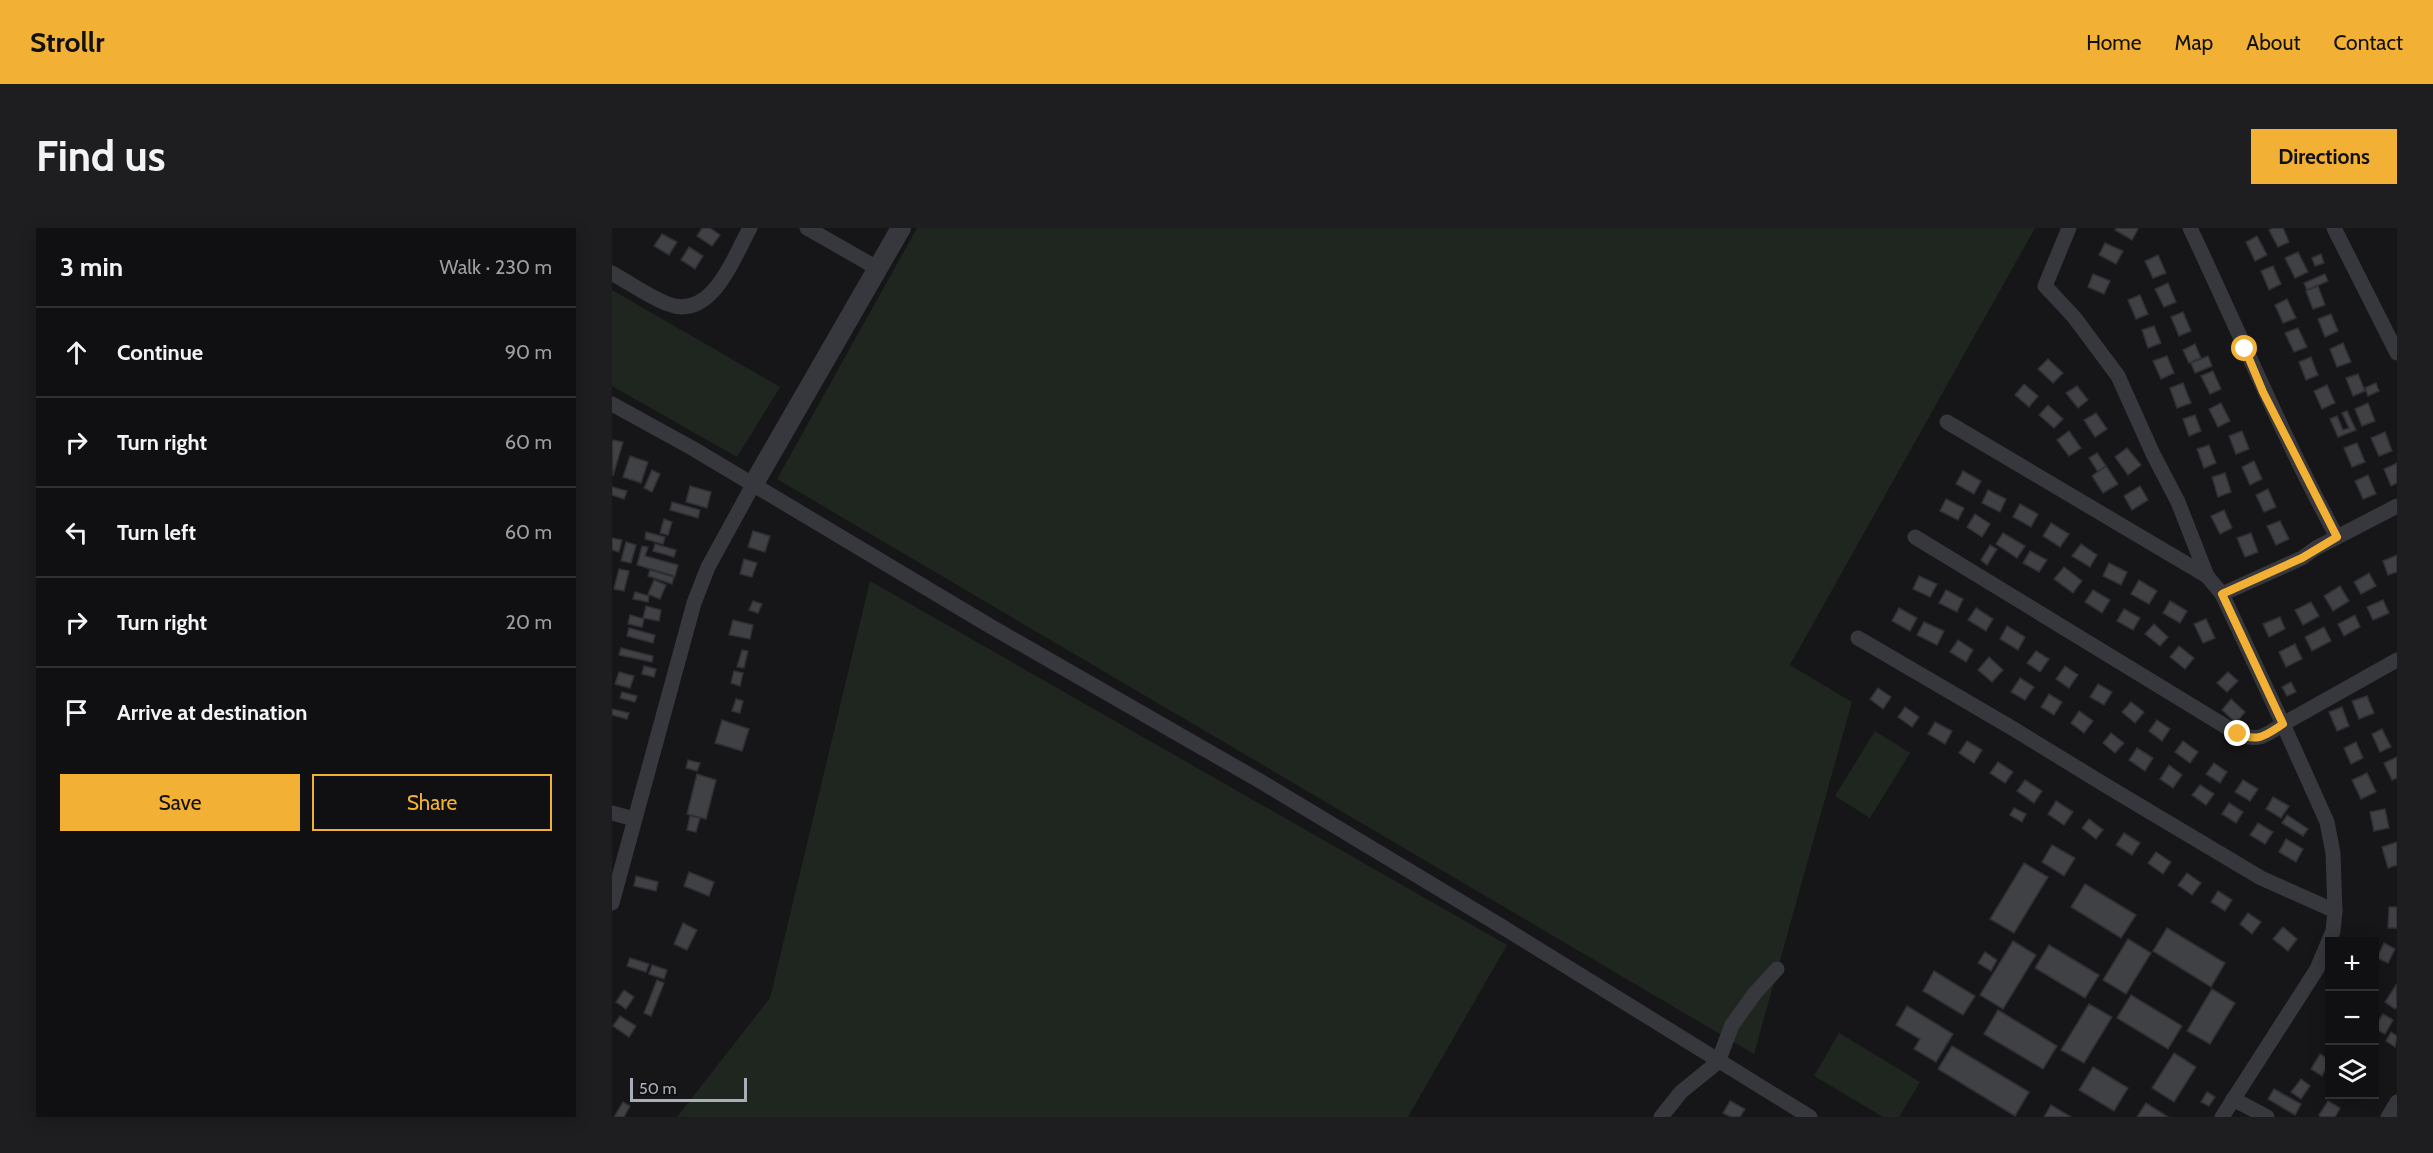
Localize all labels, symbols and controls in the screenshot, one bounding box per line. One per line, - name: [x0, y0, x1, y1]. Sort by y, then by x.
- text: Strollr: [30, 25, 104, 59]
- text: Home: [2086, 30, 2142, 55]
- text: Map: [2175, 30, 2213, 55]
- text: About: [2246, 30, 2300, 55]
- text: Contact: [2333, 30, 2403, 55]
- button: Directions: [2251, 129, 2397, 184]
- text: Find us: [36, 130, 165, 182]
- text: 3 min: [60, 251, 123, 283]
- text: Walk · 230 m: [440, 255, 552, 279]
- route start: [2231, 335, 2257, 361]
- icon: ahead: [60, 336, 93, 369]
- text: Continue: [117, 339, 203, 366]
- text: 90 m: [505, 340, 552, 364]
- icon: right: [60, 426, 93, 459]
- text: Turn right: [117, 429, 207, 456]
- text: 60 m: [505, 430, 552, 454]
- icon: left: [60, 516, 93, 549]
- text: Turn left: [117, 519, 196, 546]
- text: 60 m: [505, 520, 552, 544]
- icon: right: [60, 606, 93, 639]
- text: Turn right: [117, 609, 207, 636]
- text: 20 m: [506, 610, 552, 634]
- icon: arrive: [60, 696, 93, 729]
- text: Arrive at destination: [117, 699, 307, 726]
- route end: [2224, 720, 2250, 746]
- button: Save: [60, 774, 300, 831]
- button: Share: [312, 774, 552, 831]
- map controls: [2325, 937, 2379, 1099]
- button: +: [2325, 937, 2379, 991]
- button: −: [2325, 991, 2379, 1045]
- button: layers: [2325, 1045, 2379, 1099]
- scale bar: [630, 1075, 747, 1102]
- text: 50 m: [639, 1079, 676, 1098]

